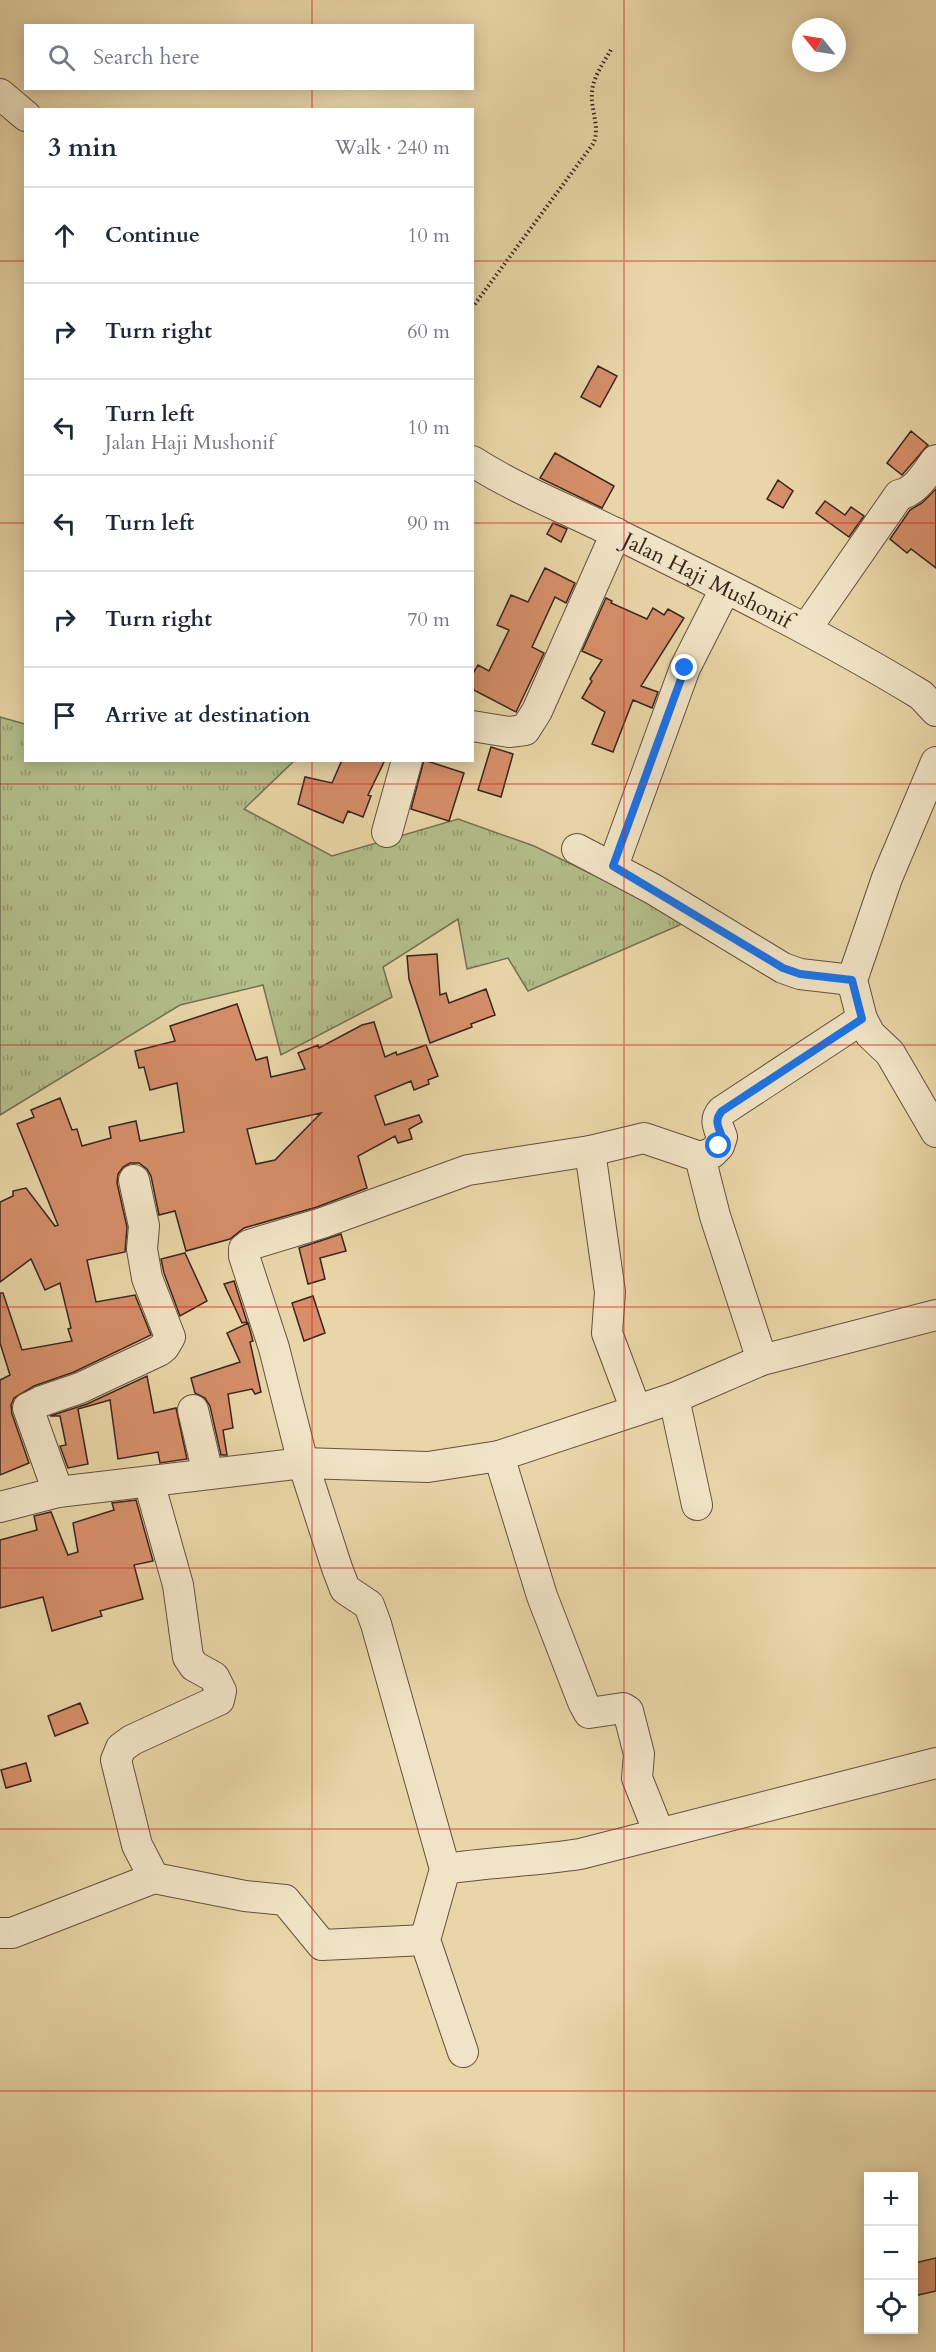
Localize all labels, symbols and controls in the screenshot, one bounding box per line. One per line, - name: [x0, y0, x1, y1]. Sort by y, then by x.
- north arrow: [792, 18, 846, 72]
- search box: [24, 24, 474, 90]
- icon: search: [45, 41, 78, 74]
- text: Search here: [93, 42, 200, 72]
- text: 3 min: [48, 130, 117, 165]
- text: Walk · 240 m: [335, 134, 450, 161]
- icon: ahead: [48, 219, 81, 252]
- text: Continue: [105, 220, 200, 250]
- text: 10 m: [407, 222, 450, 249]
- icon: right: [48, 315, 81, 348]
- text: Turn right: [105, 316, 212, 346]
- text: 60 m: [407, 318, 450, 345]
- text: Turn left: [105, 399, 194, 429]
- icon: left: [48, 411, 81, 444]
- text: 10 m: [407, 414, 450, 441]
- text: Jalan Haji Mushonif: [105, 429, 274, 456]
- icon: left: [48, 507, 81, 540]
- text: Turn left: [105, 508, 194, 538]
- text: 90 m: [407, 510, 450, 537]
- street label: Jalan Haji Mushonif: [615, 524, 800, 637]
- icon: right: [48, 603, 81, 636]
- text: Turn right: [105, 604, 212, 634]
- text: 70 m: [407, 606, 450, 633]
- route end: [671, 654, 697, 680]
- icon: arrive: [48, 699, 81, 732]
- text: Arrive at destination: [105, 700, 310, 730]
- route start: [705, 1132, 731, 1158]
- map controls: [864, 2172, 918, 2334]
- button: +: [864, 2172, 918, 2226]
- button: −: [864, 2226, 918, 2280]
- button: locate: [864, 2280, 918, 2334]

